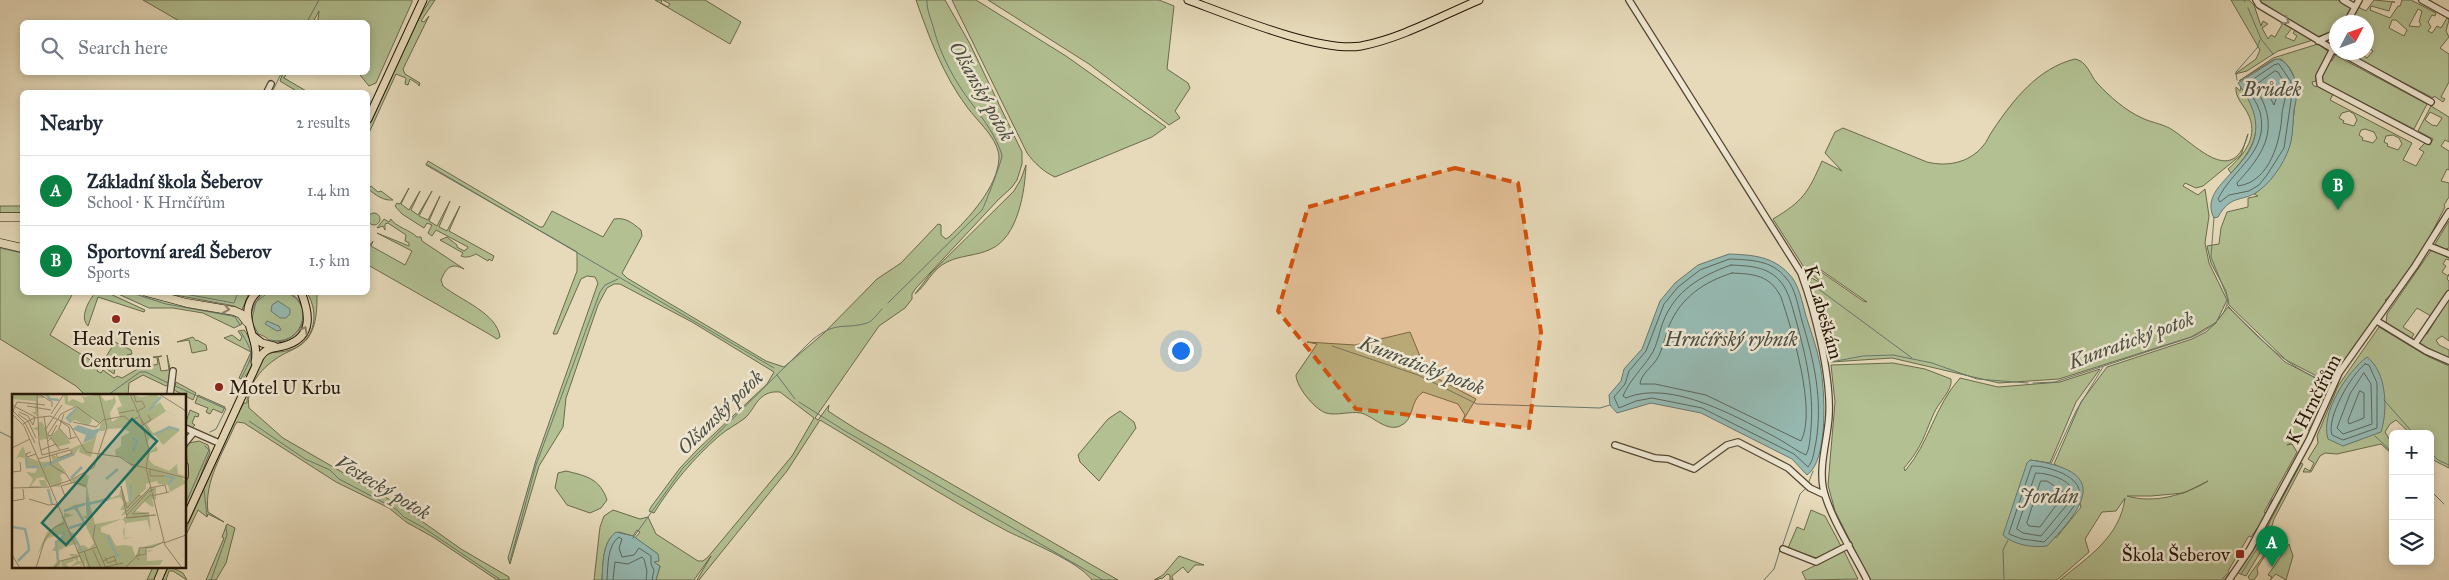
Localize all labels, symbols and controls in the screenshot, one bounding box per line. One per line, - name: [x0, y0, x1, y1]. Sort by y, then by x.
- one-way arrow: [2281, 15, 2290, 25]
- north arrow: [2329, 15, 2374, 60]
- search box: [20, 20, 370, 75]
- icon: search: [38, 34, 66, 62]
- text: Search here: [78, 36, 168, 59]
- water label: Olšanský potok: [944, 37, 1019, 146]
- water label: Brůdek: [2242, 77, 2302, 101]
- text: Nearby: [40, 110, 103, 136]
- text: 2 results: [296, 113, 350, 132]
- pin: B: [2322, 169, 2354, 210]
- text: Základní škola Šeberov: [87, 170, 262, 193]
- text: A: [51, 181, 61, 200]
- text: 1.4 km: [307, 181, 350, 200]
- text: School · K Hrnčířům: [87, 193, 225, 212]
- text: Sportovní areál Šeberov: [87, 240, 271, 263]
- text: B: [51, 251, 61, 270]
- text: 1.5 km: [309, 251, 350, 270]
- text: Sports: [87, 263, 130, 282]
- street label: K Labeškám: [1799, 263, 1848, 362]
- one-way arrow: [221, 304, 230, 314]
- water label: Kunratický potok: [2064, 306, 2198, 375]
- marker: Head Tenis Centrum: [110, 313, 122, 325]
- one-way arrow: [297, 326, 307, 335]
- place label: Head Tenis Centrum: [72, 327, 160, 372]
- water label: Hrnčířský rybník: [1663, 327, 1798, 351]
- water label: Kunratický potok: [1355, 330, 1488, 401]
- your location: [1168, 338, 1194, 364]
- street label: K Hrnčířům: [2281, 350, 2346, 448]
- water label: Olšanský potok: [672, 365, 769, 460]
- place label: Motel U Krbu: [229, 376, 341, 399]
- marker: Motel U Krbu: [213, 381, 225, 393]
- inset map: [12, 394, 186, 568]
- map controls: [2389, 430, 2434, 565]
- button: +: [2389, 430, 2434, 475]
- water label: Vestecký potok: [331, 449, 435, 526]
- button: −: [2389, 475, 2434, 520]
- water label: Jordán: [2018, 484, 2079, 508]
- button: layers: [2389, 520, 2434, 565]
- pin: A: [2256, 526, 2288, 567]
- place label: Škola Šeberov: [2122, 543, 2231, 566]
- marker: Škola Šeberov: [2234, 548, 2246, 560]

